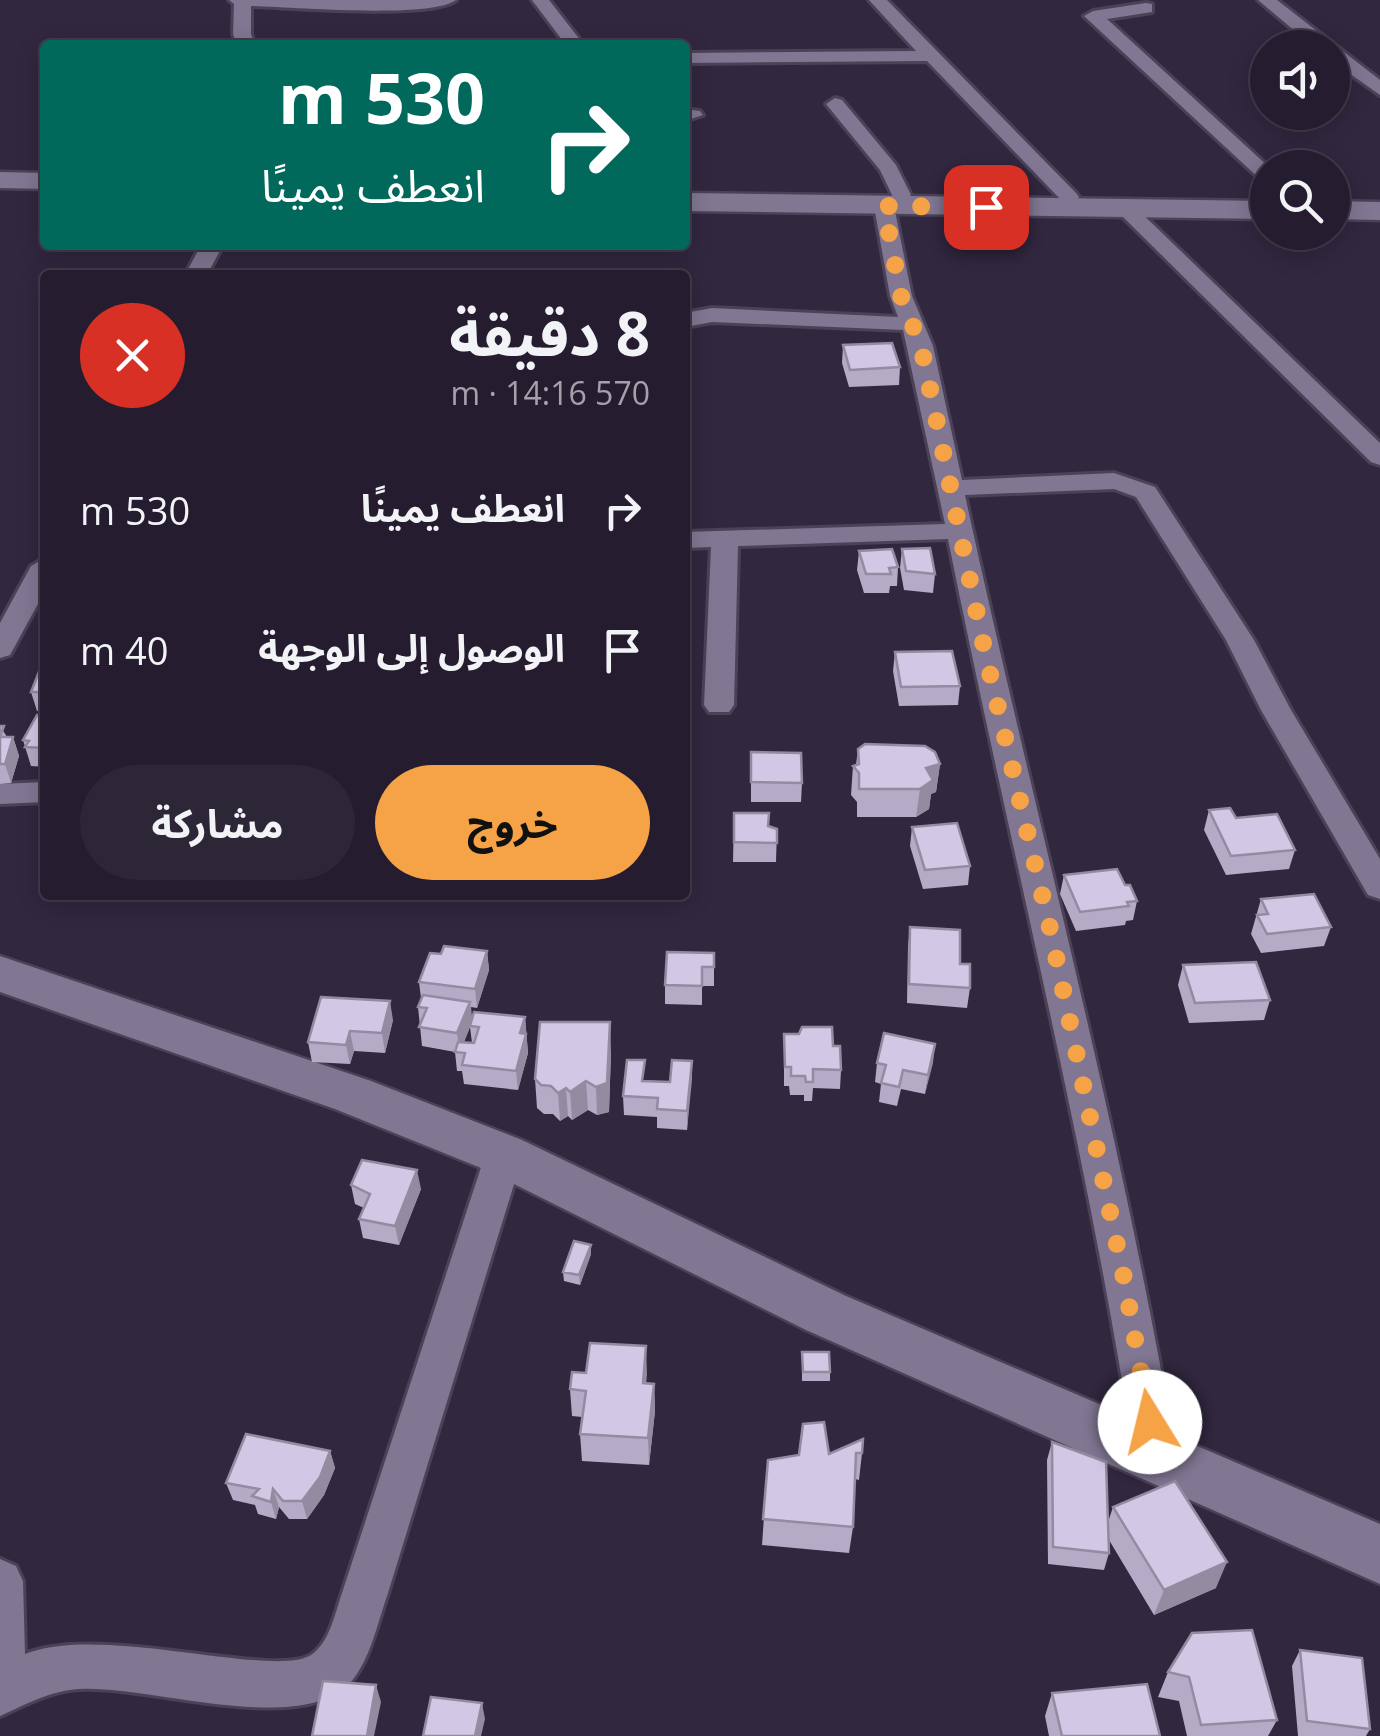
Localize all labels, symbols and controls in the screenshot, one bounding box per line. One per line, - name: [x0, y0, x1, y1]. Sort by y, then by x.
- map controls: [1250, 30, 1350, 250]
- button: sound: [1250, 30, 1350, 130]
- text: 530 m: [278, 49, 485, 145]
- icon: right: [520, 80, 650, 210]
- button: search: [1250, 150, 1350, 250]
- text: انعطف يمينًا: [261, 154, 485, 215]
- pin: [944, 165, 1029, 250]
- icon: arrive: [959, 180, 1014, 235]
- text: 8 دقيقة: [449, 292, 650, 374]
- button: close: [80, 303, 185, 408]
- text: 570 m · 14:16: [451, 371, 650, 414]
- text: انعطف يمينًا: [361, 481, 565, 533]
- icon: right: [595, 483, 650, 538]
- text: 530 m: [80, 484, 190, 536]
- text: الوصول إلى الوجهة: [258, 621, 565, 673]
- icon: arrive: [595, 623, 650, 678]
- text: 40 m: [80, 624, 169, 676]
- button: مشاركة: [80, 765, 355, 880]
- button: خروج: [375, 765, 650, 880]
- position arrow: [1098, 1370, 1202, 1474]

